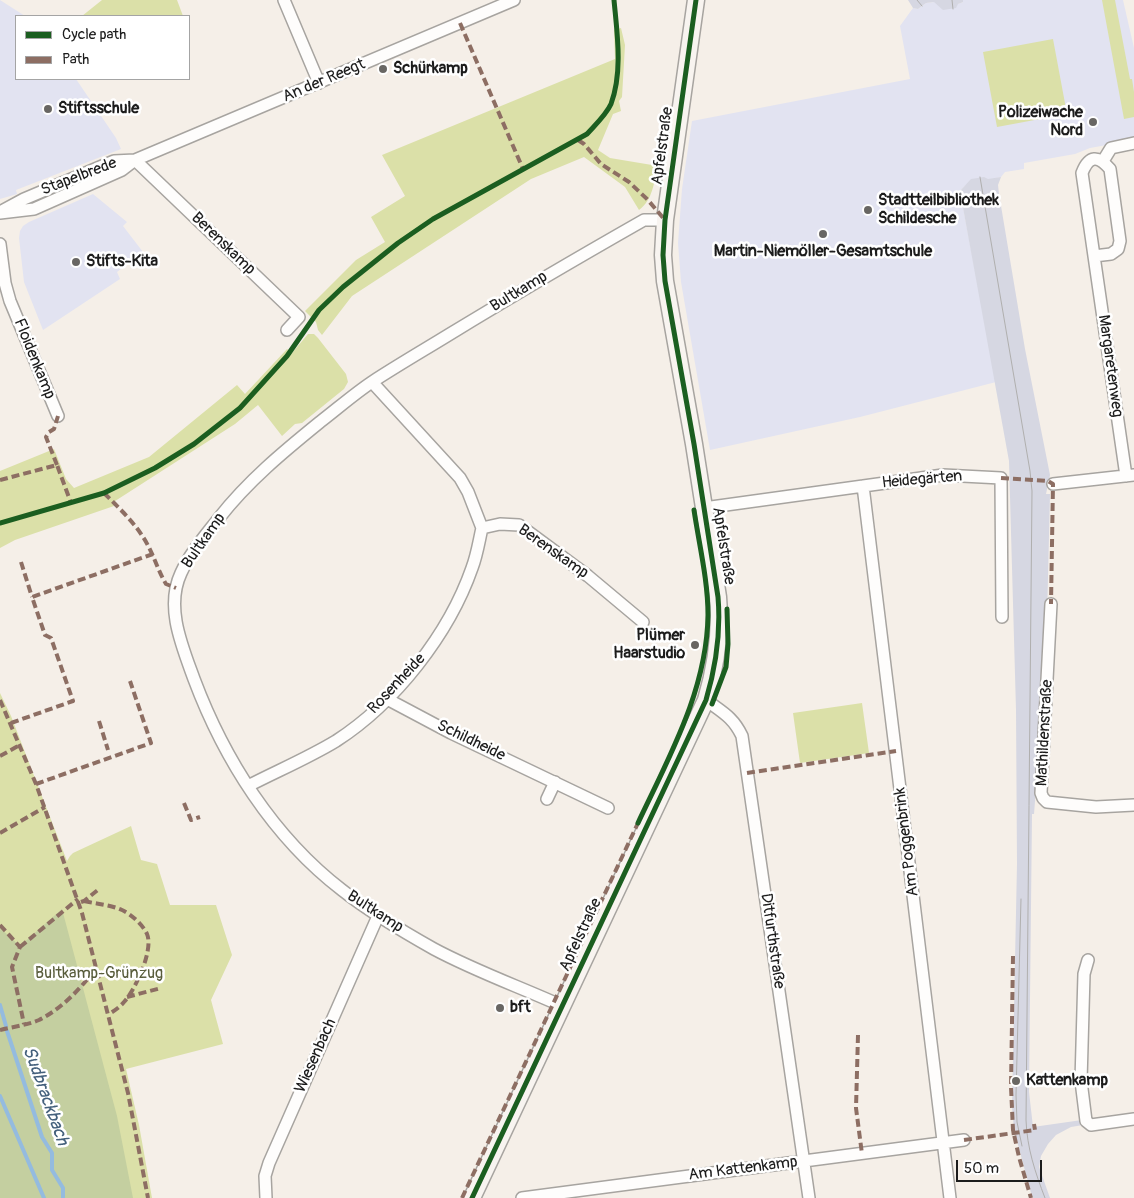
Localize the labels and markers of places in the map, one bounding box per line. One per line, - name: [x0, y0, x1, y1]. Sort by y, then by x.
- place label: Schürkamp: [393, 59, 468, 79]
- marker: Schürkamp: [377, 63, 389, 75]
- place label: Stiftsschule: [58, 99, 139, 119]
- marker: Stiftsschule: [42, 103, 54, 115]
- place label: Polizeiwache Nord: [998, 103, 1083, 141]
- marker: Polizeiwache Nord: [1087, 116, 1099, 128]
- place label: Stadtteilbibliothek Schildesche: [878, 191, 999, 229]
- marker: Stadtteilbibliothek Schildesche: [862, 204, 874, 216]
- marker: Martin-Niemöller-Gesamtschule: [817, 228, 829, 240]
- place label: Martin-Niemöller-Gesamtschule: [714, 242, 932, 262]
- place label: Stifts-Kita: [86, 252, 158, 272]
- marker: Stifts-Kita: [70, 256, 82, 268]
- place label: Plümer Haarstudio: [613, 626, 685, 664]
- marker: Plümer Haarstudio: [689, 639, 701, 651]
- place label: bft: [510, 998, 531, 1018]
- marker: bft: [494, 1002, 506, 1014]
- place label: Kattenkamp: [1026, 1071, 1108, 1091]
- marker: Kattenkamp: [1010, 1075, 1022, 1087]

